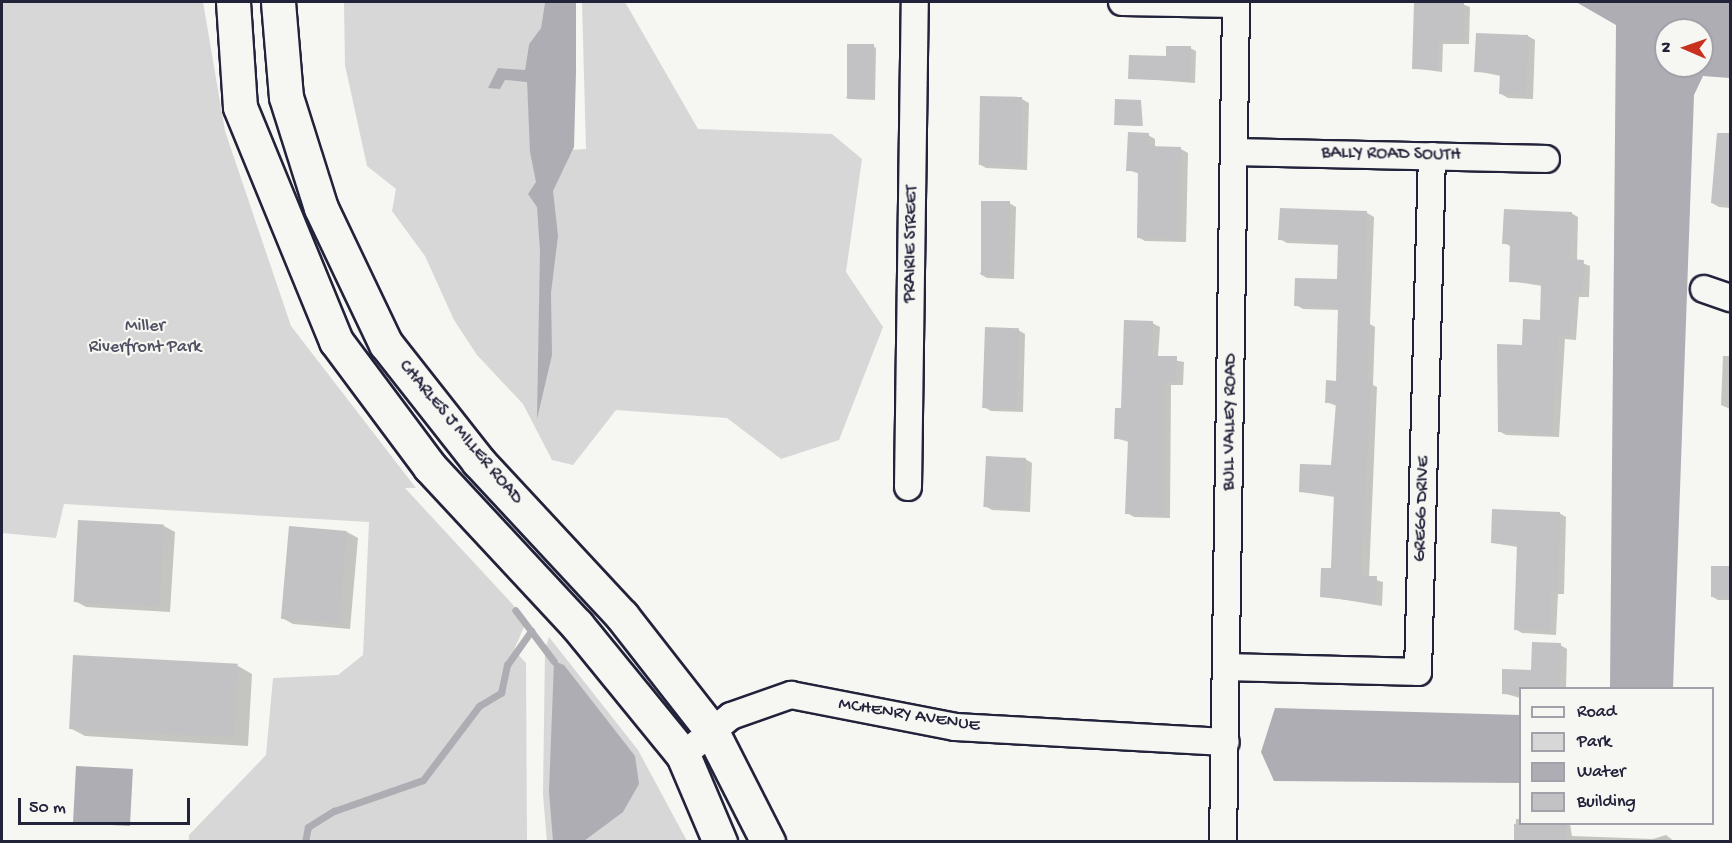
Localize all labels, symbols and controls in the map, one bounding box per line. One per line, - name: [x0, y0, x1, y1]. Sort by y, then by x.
- north arrow: [1654, 18, 1714, 78]
- text: N: [1658, 42, 1677, 53]
- street label: BALLY ROAD SOUTH: [1321, 143, 1461, 167]
- street label: PRAIRIE STREET: [900, 185, 924, 303]
- park label: Miller Riverfront Park: [89, 317, 201, 360]
- street label: BULL VALLEY ROAD: [1219, 353, 1243, 491]
- street label: CHARLES J MILLER ROAD: [393, 356, 527, 510]
- street label: GREGG DRIVE: [1410, 456, 1436, 562]
- legend: [1519, 687, 1714, 825]
- street label: MCHENRY AVENUE: [837, 694, 981, 738]
- text: Road: [1577, 702, 1616, 723]
- text: Park: [1577, 732, 1611, 753]
- text: Water: [1577, 762, 1625, 783]
- scale bar: [21, 786, 194, 824]
- text: Building: [1577, 792, 1636, 813]
- text: 50 m: [29, 798, 66, 819]

